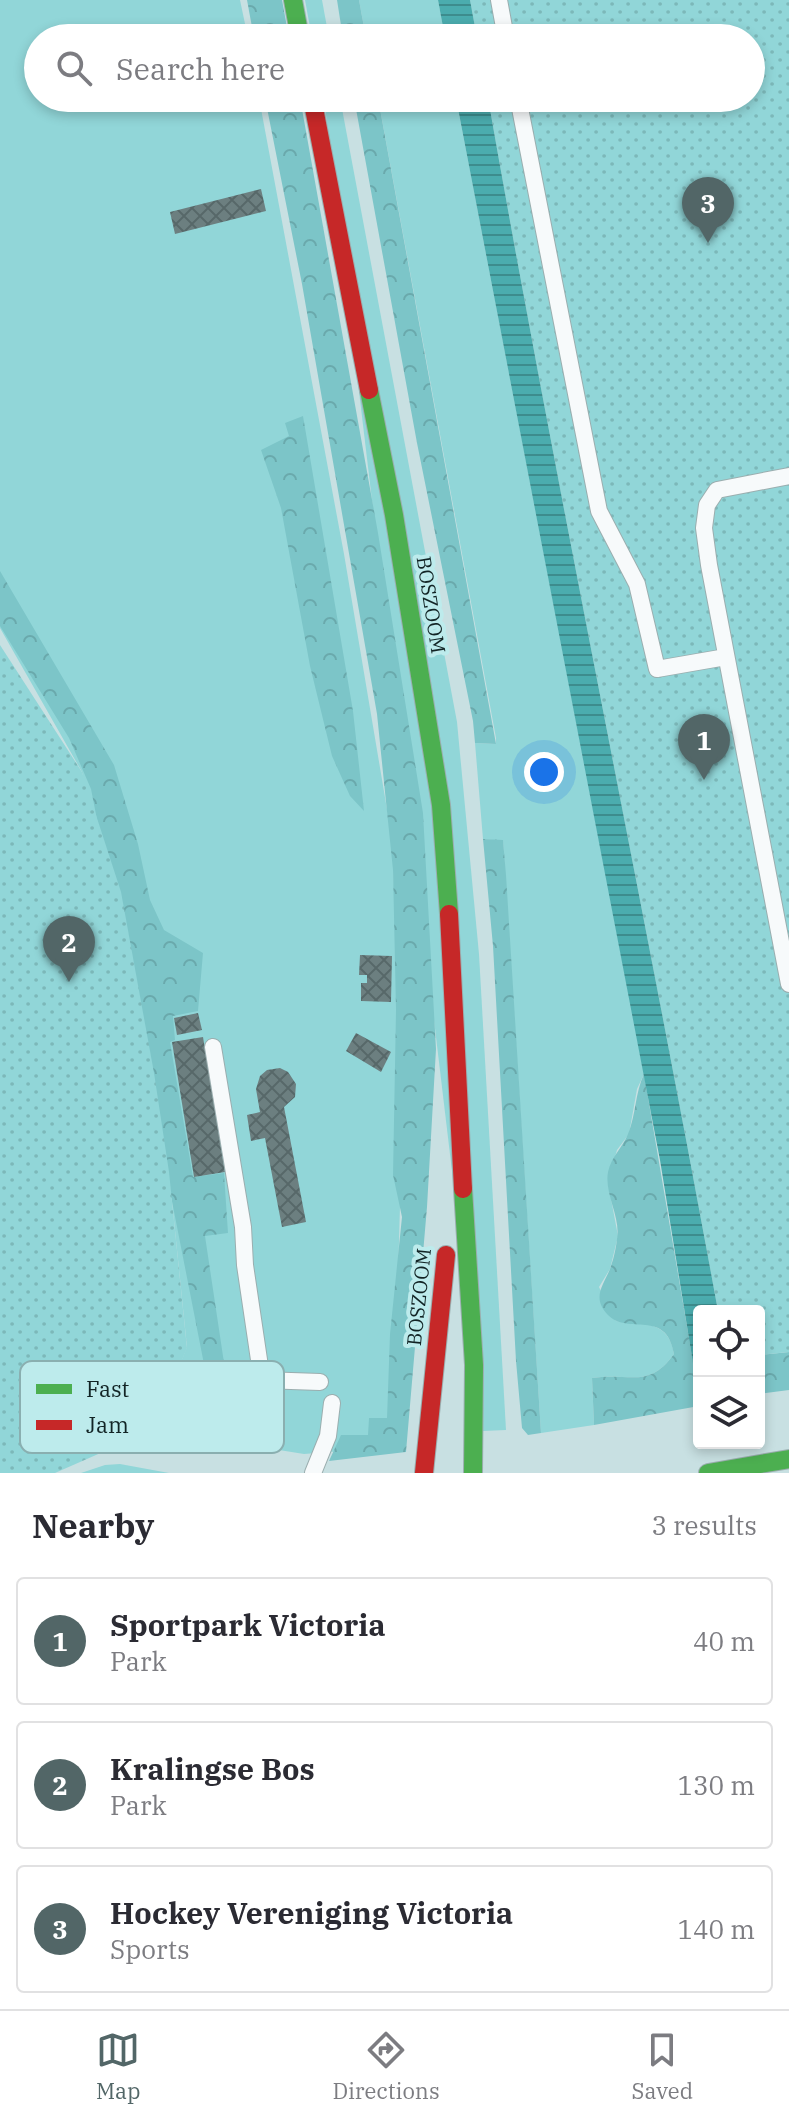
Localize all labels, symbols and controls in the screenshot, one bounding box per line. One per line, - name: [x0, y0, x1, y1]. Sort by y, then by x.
- search box: [24, 24, 765, 112]
- icon: search: [52, 46, 96, 90]
- text: Search here: [116, 49, 285, 88]
- pin: 3: [682, 177, 734, 243]
- street label: BOSZOOM: [410, 554, 453, 656]
- pin: 1: [678, 714, 730, 780]
- your location: [524, 752, 564, 792]
- pin: 2: [43, 916, 95, 982]
- street label: BOSZOOM: [400, 1247, 437, 1347]
- map controls: [693, 1305, 765, 1449]
- button: locate: [693, 1305, 765, 1377]
- legend: [20, 1361, 284, 1453]
- text: Fast: [86, 1374, 129, 1403]
- button: layers: [693, 1377, 765, 1449]
- text: Jam: [86, 1410, 129, 1439]
- text: Nearby: [32, 1503, 154, 1547]
- text: 3 results: [651, 1508, 757, 1542]
- text: Sportpark Victoria: [110, 1605, 386, 1644]
- text: 1: [52, 1624, 68, 1658]
- text: 40 m: [693, 1624, 755, 1658]
- text: Park: [110, 1644, 167, 1678]
- text: Kralingse Bos: [110, 1749, 315, 1788]
- text: 2: [52, 1768, 68, 1802]
- text: 130 m: [677, 1768, 755, 1802]
- text: Park: [110, 1788, 167, 1822]
- text: Hockey Vereniging Victoria: [110, 1893, 513, 1932]
- text: 3: [52, 1912, 68, 1946]
- text: 140 m: [677, 1912, 755, 1946]
- text: Sports: [110, 1932, 190, 1966]
- tab: Map: [96, 2028, 141, 2105]
- tab: Directions: [332, 2028, 440, 2105]
- tab: Saved: [631, 2028, 693, 2105]

